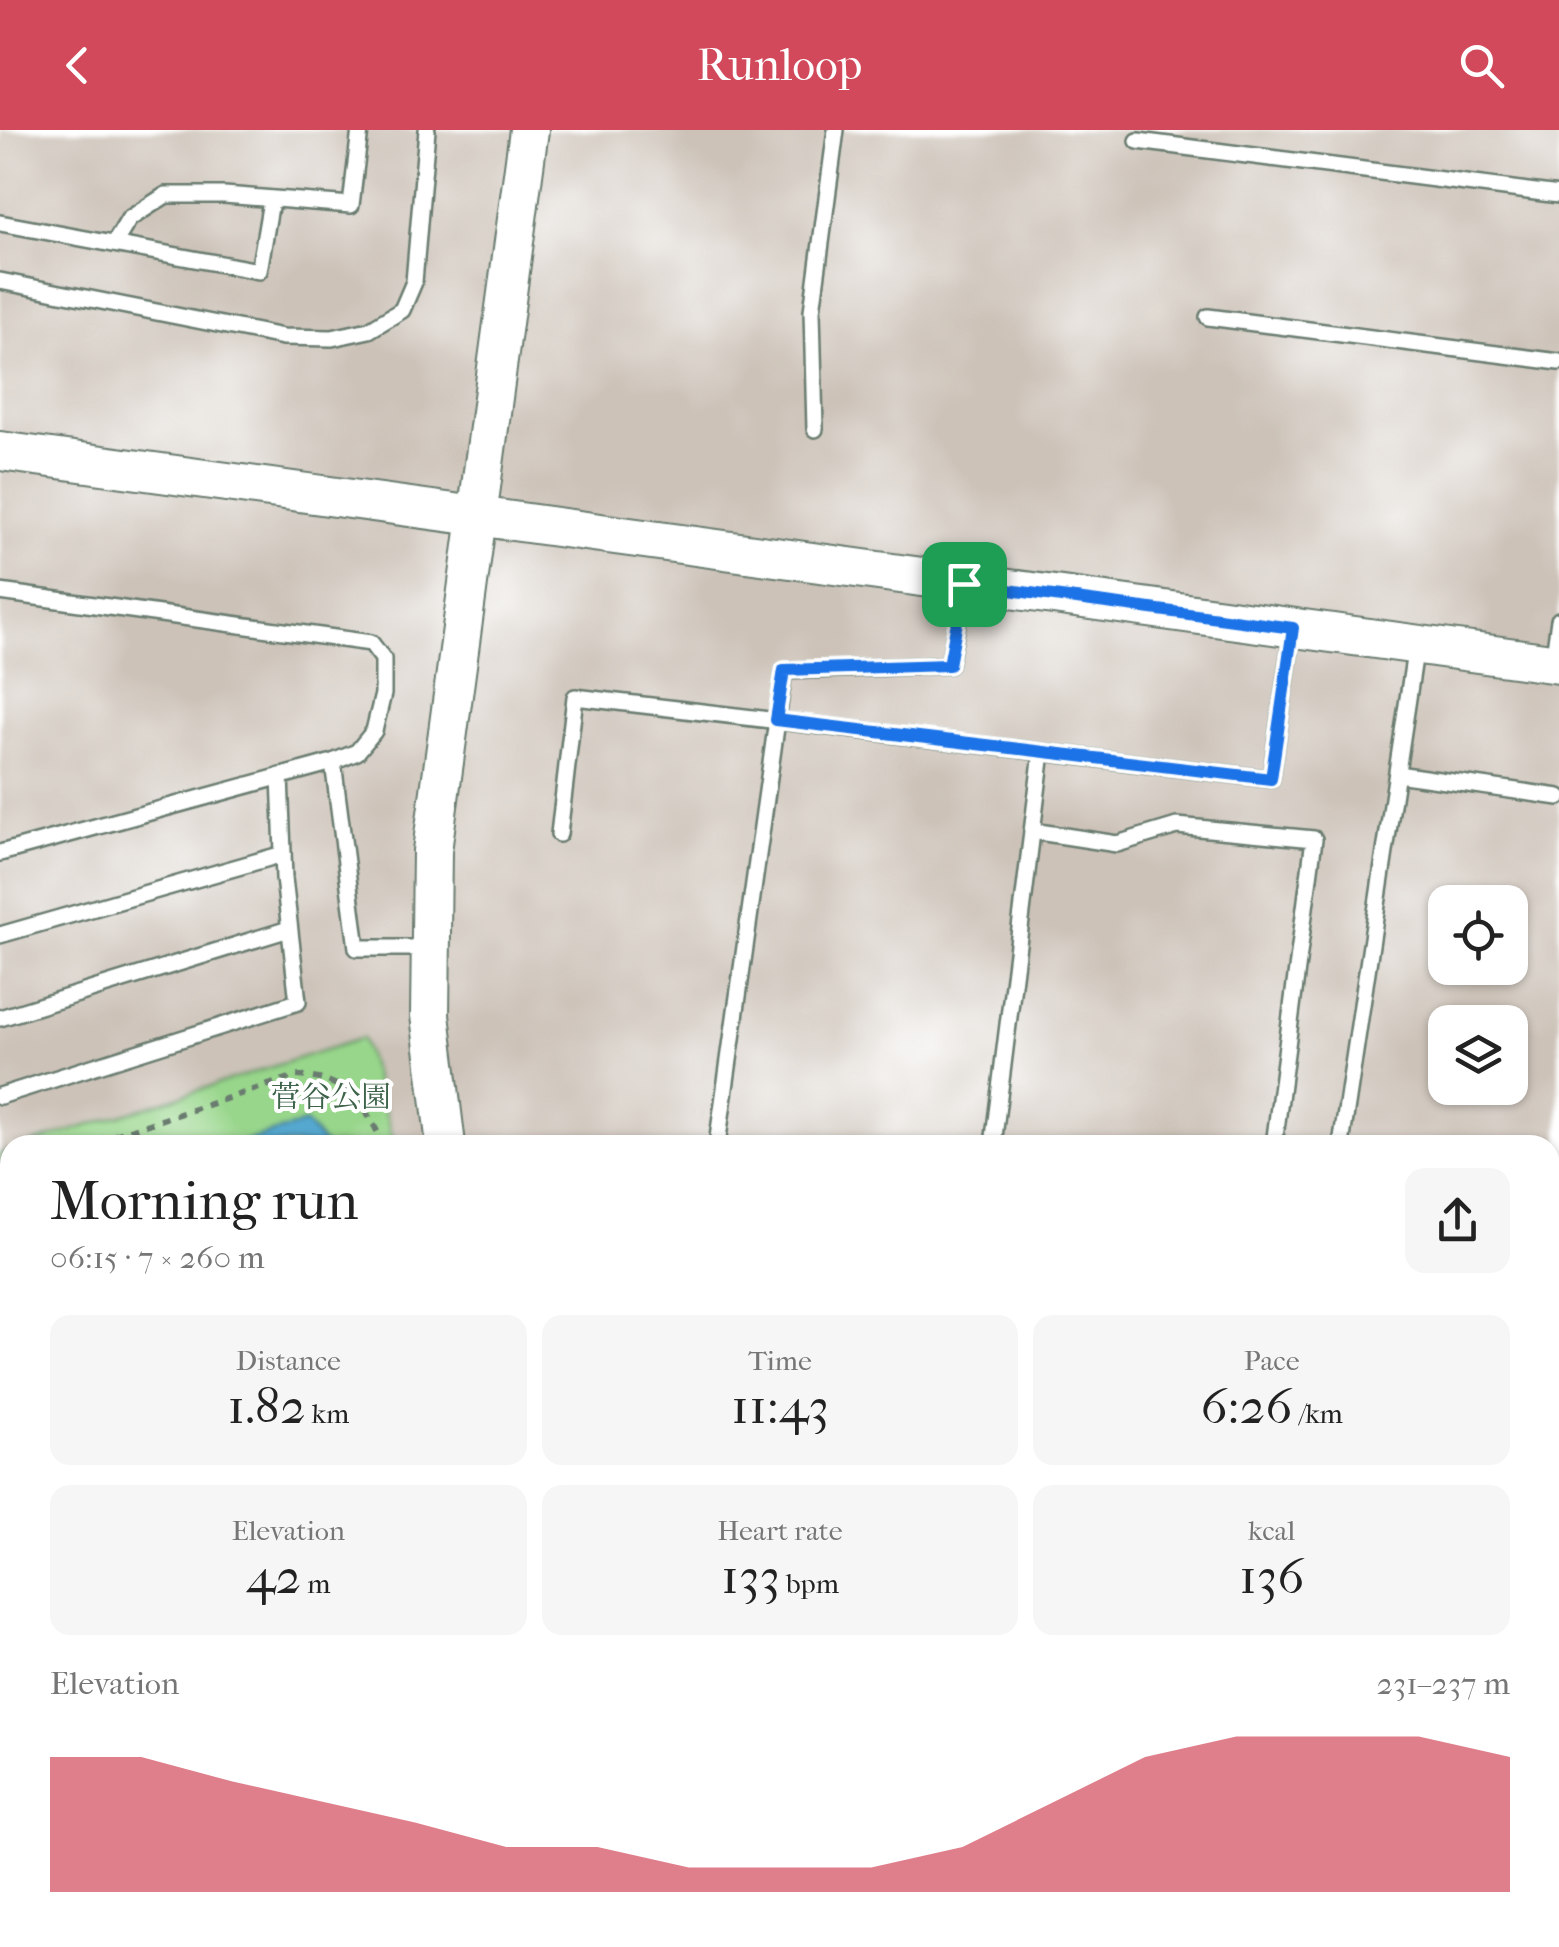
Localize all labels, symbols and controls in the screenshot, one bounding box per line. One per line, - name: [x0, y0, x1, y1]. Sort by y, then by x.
- icon: back: [50, 38, 105, 93]
- icon: search: [1454, 38, 1509, 93]
- text: Runloop: [697, 39, 862, 92]
- pin: [922, 542, 1007, 627]
- icon: arrive: [937, 557, 992, 612]
- map controls: [1428, 885, 1528, 1105]
- button: locate: [1428, 885, 1528, 985]
- button: layers: [1428, 1005, 1528, 1105]
- park label: 菅谷公園: [271, 1080, 391, 1115]
- button: share: [1405, 1168, 1510, 1273]
- text: Morning run: [50, 1169, 358, 1233]
- text: 06:15 · 7 × 260 m: [50, 1239, 265, 1276]
- text: Distance: [236, 1344, 341, 1377]
- text: Time: [748, 1344, 812, 1377]
- text: Pace: [1244, 1344, 1300, 1377]
- text: 1.82: [227, 1377, 306, 1436]
- text: 11:43: [731, 1377, 829, 1436]
- text: 6:26: [1200, 1377, 1292, 1436]
- text: km: [306, 1397, 349, 1430]
- text: /km: [1292, 1397, 1343, 1430]
- text: Elevation: [232, 1514, 345, 1547]
- text: Heart rate: [717, 1514, 843, 1547]
- text: kcal: [1248, 1514, 1295, 1547]
- text: 42: [246, 1547, 301, 1606]
- text: 133: [721, 1547, 780, 1606]
- text: 136: [1239, 1547, 1304, 1606]
- text: m: [301, 1567, 331, 1600]
- text: bpm: [780, 1567, 839, 1600]
- text: Elevation: [50, 1665, 179, 1702]
- text: 231–237 m: [1377, 1665, 1510, 1702]

